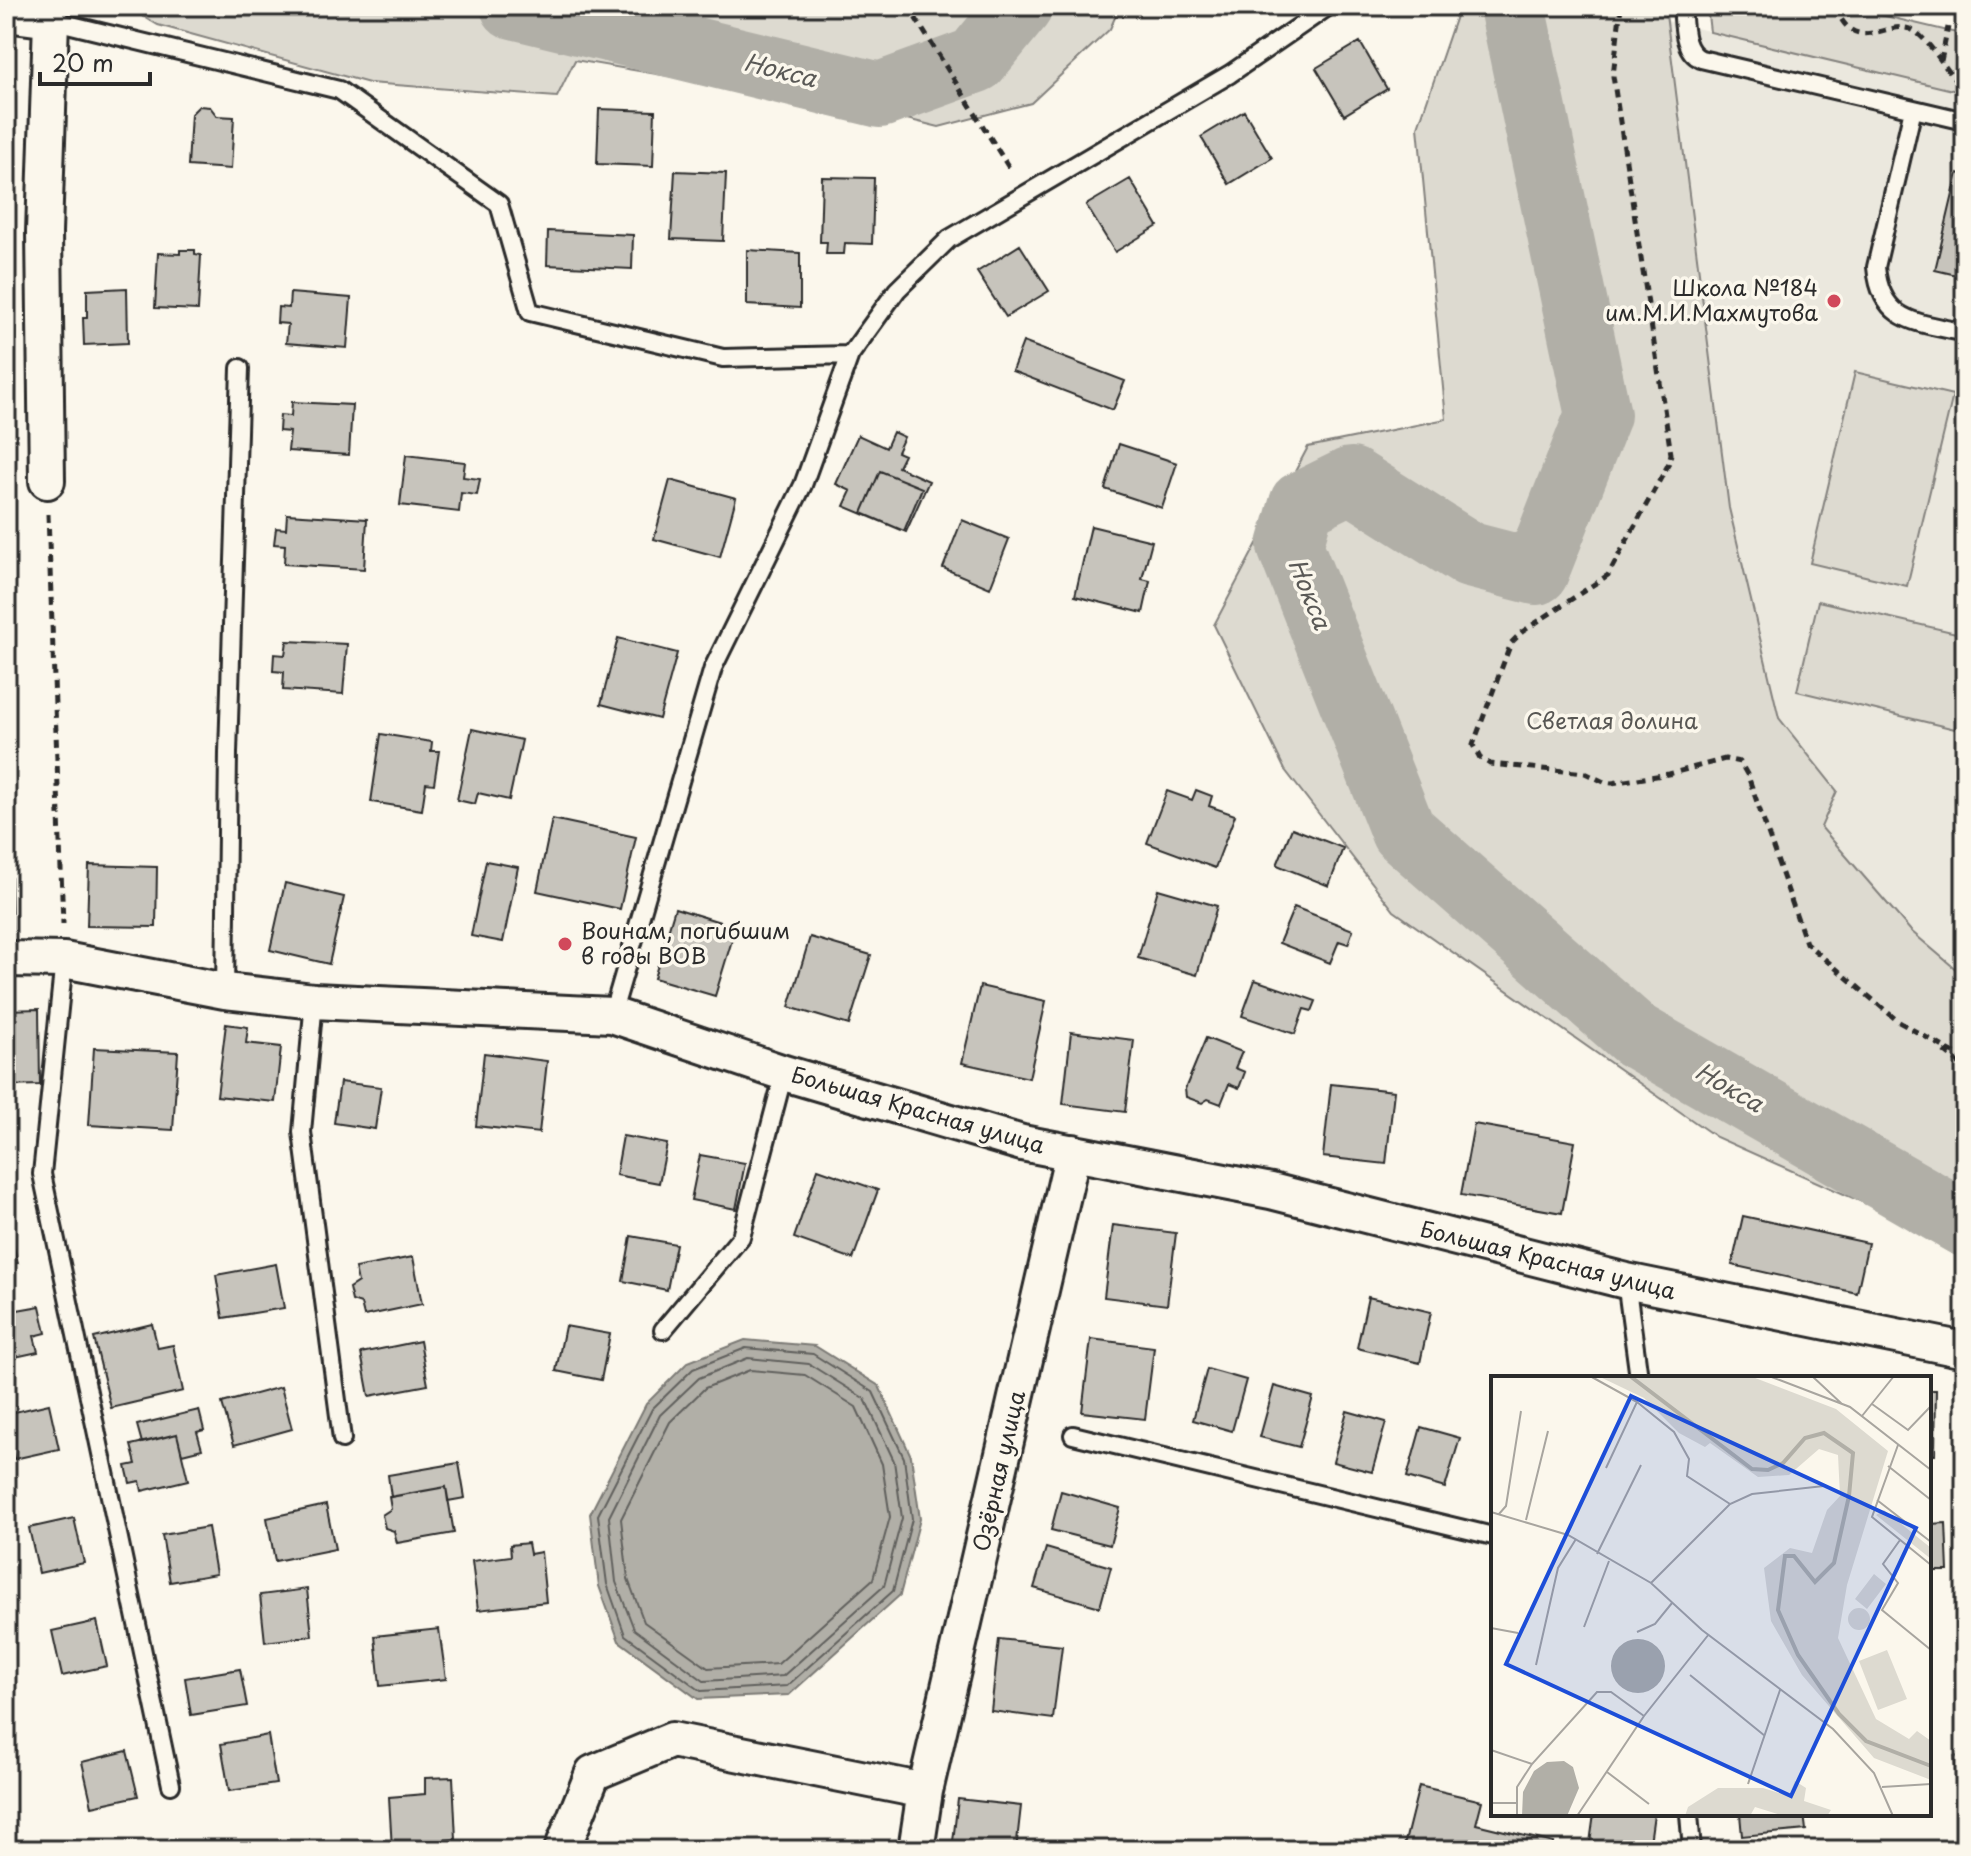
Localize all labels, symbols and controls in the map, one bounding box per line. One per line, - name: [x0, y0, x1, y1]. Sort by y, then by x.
- scale bar: [40, 36, 150, 86]
- water label: Нокса: [740, 43, 822, 96]
- text: 20 m: [52, 44, 114, 80]
- place label: Школа №184 им.М.И.Махмутова: [1605, 270, 1818, 328]
- marker: Школа №184 им.М.И.Махмутова: [1825, 292, 1843, 310]
- water label: Нокса: [1280, 552, 1342, 635]
- park label: Светлая долина: [1526, 703, 1698, 736]
- place label: Воинам, погибшим в годы ВОВ: [581, 913, 790, 971]
- marker: Воинам, погибшим в годы ВОВ: [556, 935, 574, 953]
- water label: Нокса: [1689, 1052, 1772, 1121]
- street label: Большая Красная улица: [788, 1057, 1049, 1161]
- street label: Большая Красная улица: [1417, 1211, 1680, 1306]
- inset map: [1491, 1376, 1931, 1816]
- street label: Озёрная улица: [963, 1387, 1032, 1554]

